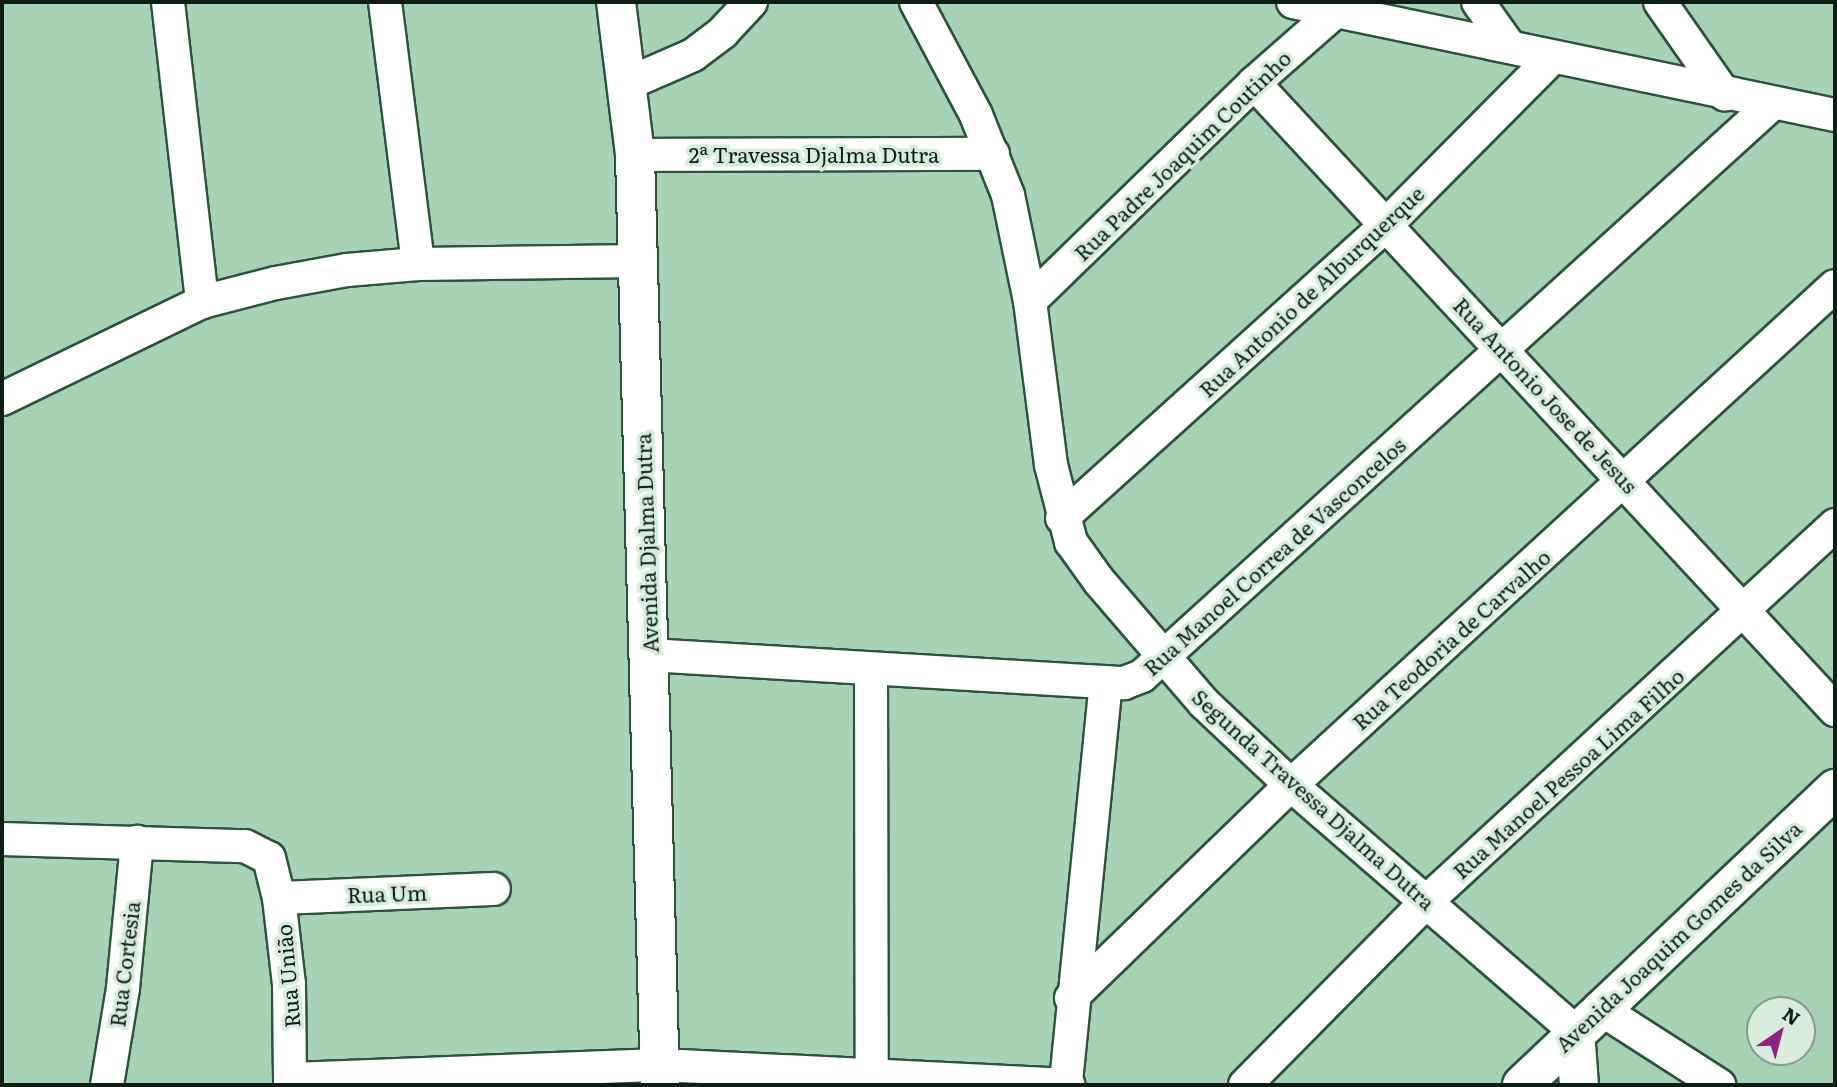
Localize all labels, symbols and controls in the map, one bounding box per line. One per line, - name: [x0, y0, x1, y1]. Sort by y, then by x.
- street label: Rua Padre Joaquim Coutinho: [1069, 45, 1295, 265]
- street label: 2ª Travessa Djalma Dutra: [689, 141, 939, 167]
- street label: Rua Antonio de Alburquerque: [1193, 180, 1429, 402]
- street label: Rua Antonio Jose de Jesus: [1449, 292, 1643, 498]
- street label: Rua Manoel Correa de Vasconcelos: [1138, 432, 1410, 680]
- street label: Avenida Djalma Dutra: [630, 433, 662, 653]
- street label: Rua Teodoria de Carvalho: [1347, 544, 1555, 734]
- street label: Rua Manoel Pessoa Lima Filho: [1447, 663, 1689, 883]
- street label: Segunda Travessa Djalma Dutra: [1188, 683, 1440, 915]
- street label: Avenida Joaquim Gomes da Silva: [1550, 815, 1806, 1057]
- street label: Rua Um: [347, 879, 427, 907]
- street label: Rua Cortesia: [104, 900, 144, 1028]
- street label: Rua União: [270, 923, 304, 1029]
- north arrow: [1746, 996, 1816, 1066]
- text: N: [1777, 999, 1806, 1031]

